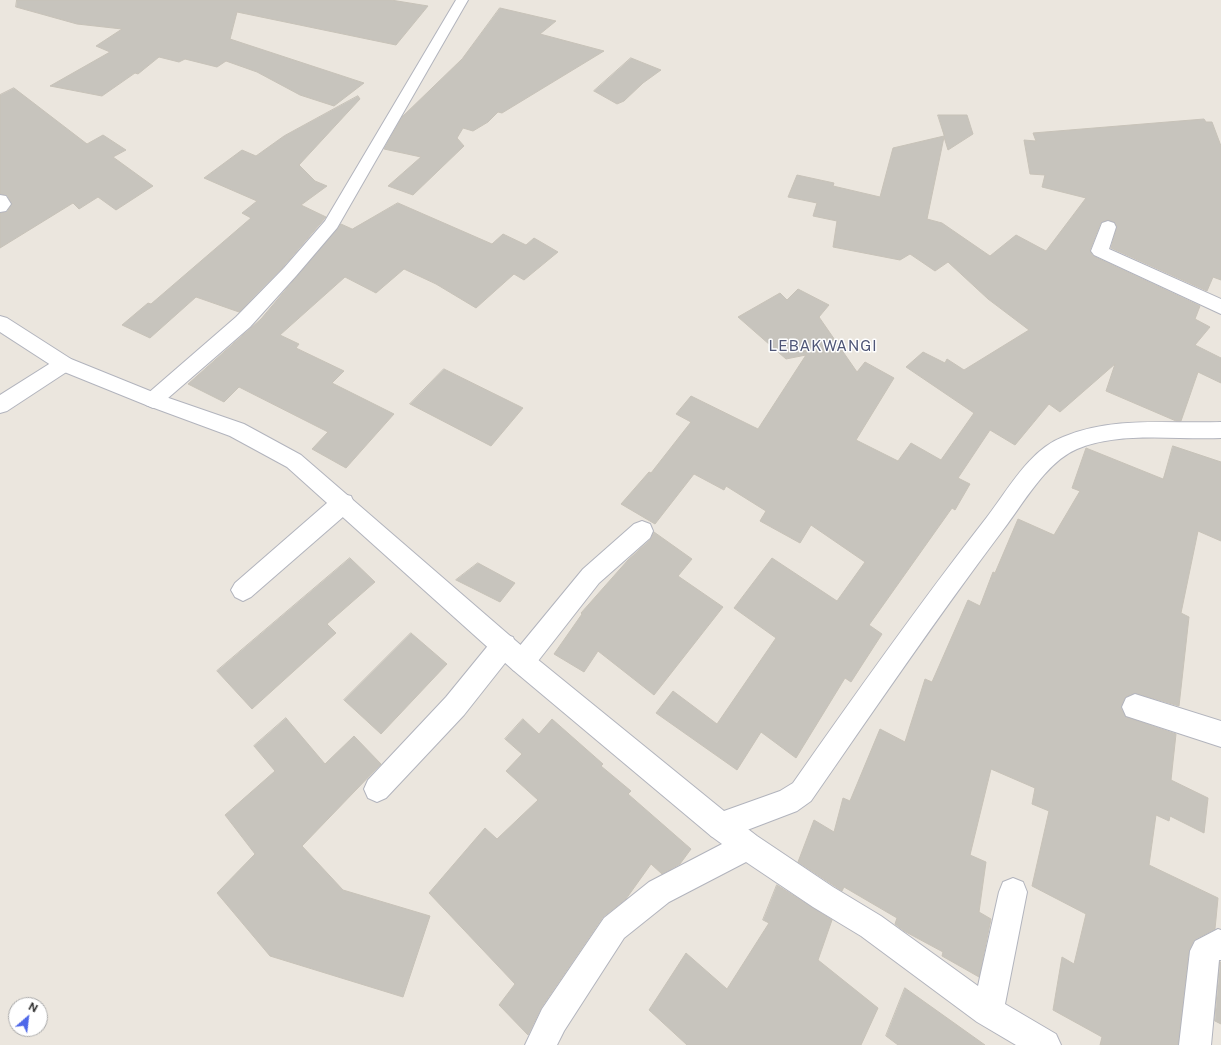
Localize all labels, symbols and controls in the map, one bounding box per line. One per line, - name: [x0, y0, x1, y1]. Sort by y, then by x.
- district label: LEBAKWANGI: [769, 337, 877, 355]
- north arrow: [8, 997, 48, 1037]
- text: N: [27, 1000, 40, 1015]

